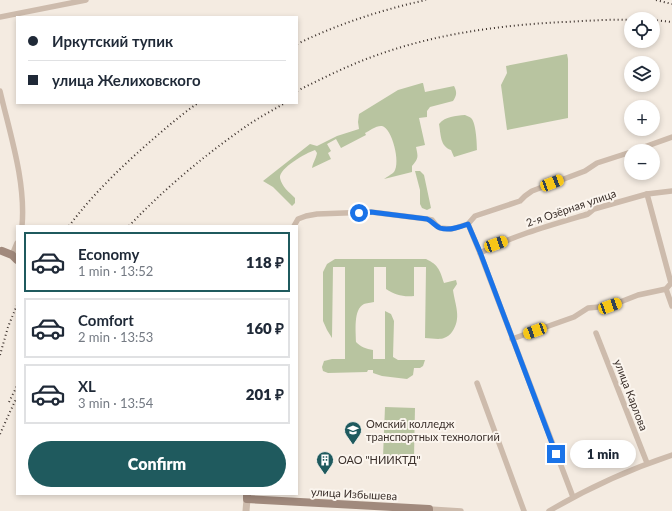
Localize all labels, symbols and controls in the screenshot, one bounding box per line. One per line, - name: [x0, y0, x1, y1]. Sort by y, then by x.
- map controls: [624, 12, 660, 180]
- button: locate: [624, 12, 660, 48]
- text: Иркутский тупик: [52, 32, 173, 50]
- button: layers: [624, 56, 660, 92]
- text: улица Желиховского: [52, 71, 201, 89]
- button: +: [624, 100, 660, 136]
- button: −: [624, 144, 660, 180]
- car: [539, 173, 565, 193]
- street label: 2-я Озёрная улица: [524, 186, 617, 229]
- route start: [350, 204, 368, 222]
- car: [483, 234, 509, 254]
- icon: car: [30, 244, 66, 280]
- text: Economy: [78, 245, 139, 263]
- text: 118 ₽: [246, 253, 284, 271]
- text: 1 min · 13:52: [78, 263, 153, 279]
- car: [597, 296, 623, 316]
- icon: car: [30, 310, 66, 346]
- text: Comfort: [78, 311, 134, 329]
- text: 160 ₽: [246, 319, 284, 337]
- car: [522, 321, 548, 341]
- text: 2 min · 13:53: [78, 329, 153, 345]
- street label: улица Карлова: [612, 357, 651, 432]
- icon: car: [30, 376, 66, 412]
- text: XL: [78, 377, 96, 395]
- text: 201 ₽: [246, 385, 284, 403]
- text: 3 min · 13:54: [78, 395, 153, 411]
- place label: Омский колледж транспортных технологий: [366, 417, 500, 443]
- school or university icon: Омский колледж транспортных технологий: [343, 420, 363, 445]
- callout: 1 min: [570, 440, 636, 468]
- button: Confirm: [28, 441, 286, 487]
- route end: [547, 445, 565, 463]
- text: 1 min: [587, 446, 619, 462]
- building icon: ОАО "НИИКТД": [315, 450, 335, 475]
- place label: ОАО "НИИКТД": [338, 453, 420, 466]
- street label: улица Избышева: [311, 485, 397, 502]

